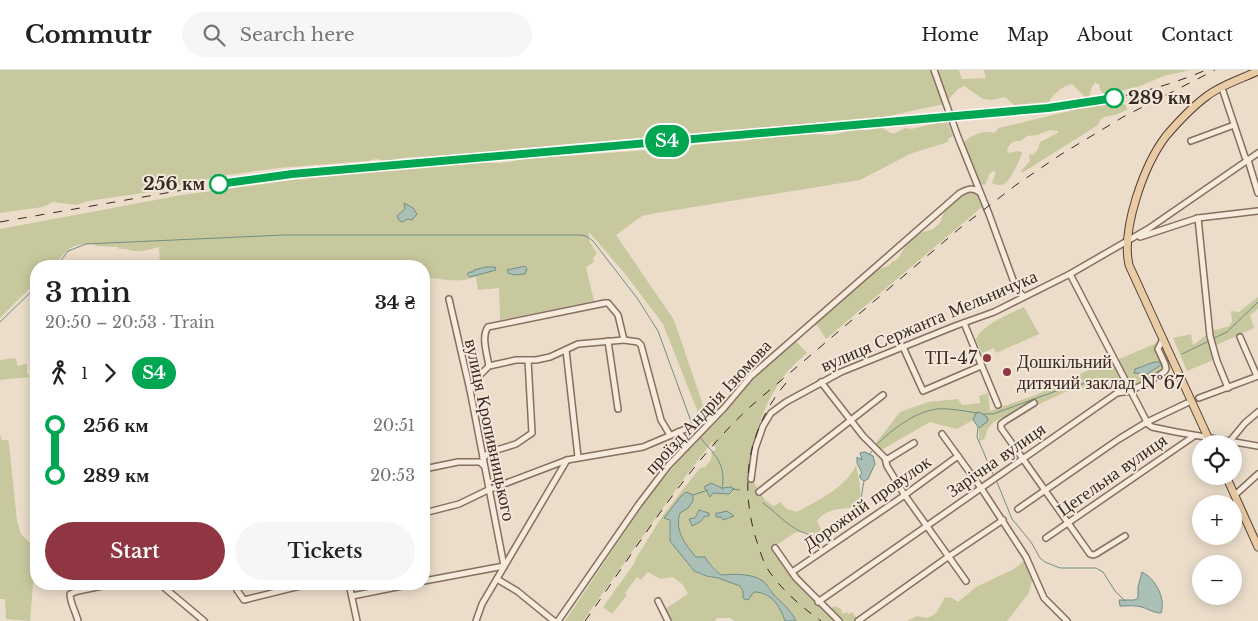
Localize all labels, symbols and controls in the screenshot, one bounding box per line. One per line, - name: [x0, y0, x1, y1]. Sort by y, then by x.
- search box: [182, 12, 532, 57]
- text: Commutr: [25, 20, 152, 49]
- icon: search: [200, 21, 228, 49]
- text: Search here: [240, 23, 355, 46]
- text: Home: [921, 24, 979, 46]
- text: Map: [1007, 24, 1049, 46]
- text: About: [1077, 24, 1133, 46]
- text: Contact: [1161, 24, 1233, 46]
- place label: 289 км: [1128, 87, 1191, 109]
- marker: 289 км: [1104, 88, 1124, 108]
- line badge: S4: [644, 125, 690, 157]
- text: S4: [655, 130, 679, 152]
- place label: 256 км: [143, 173, 205, 195]
- marker: 256 км: [209, 174, 229, 194]
- street label: вулиця Сержанта Мельничука: [817, 265, 1041, 377]
- text: 3 min: [45, 275, 131, 310]
- text: 34 ₴: [375, 291, 415, 314]
- text: 20:50 – 20:53 · Train: [45, 312, 215, 332]
- street label: проїзд Андрія Ізюмова: [640, 335, 776, 479]
- street label: вулиця Кропивницького: [460, 337, 520, 523]
- place label: ТП-47: [925, 347, 978, 369]
- place label: Дошкільний дитячий заклад №67: [1017, 351, 1185, 394]
- marker: ТП-47: [981, 352, 993, 364]
- icon: walk: [45, 359, 73, 387]
- icon: forward: [96, 359, 124, 387]
- text: S4: [142, 362, 166, 384]
- text: 1: [81, 363, 88, 383]
- marker: Дошкільний дитячий заклад №67: [1001, 366, 1013, 378]
- text: 256 км: [83, 414, 148, 437]
- text: 20:51: [373, 415, 415, 435]
- street label: Зарічна вулиця: [942, 418, 1050, 502]
- street label: Цегельна вулиця: [1053, 429, 1171, 521]
- map controls: [1192, 435, 1242, 605]
- button: locate: [1192, 435, 1242, 485]
- street label: Дорожній провулок: [799, 450, 935, 555]
- text: 289 км: [83, 464, 149, 487]
- text: 20:53: [370, 465, 415, 485]
- button: +: [1192, 495, 1242, 545]
- button: Start: [45, 522, 225, 580]
- button: Tickets: [235, 522, 415, 580]
- button: −: [1192, 555, 1242, 605]

